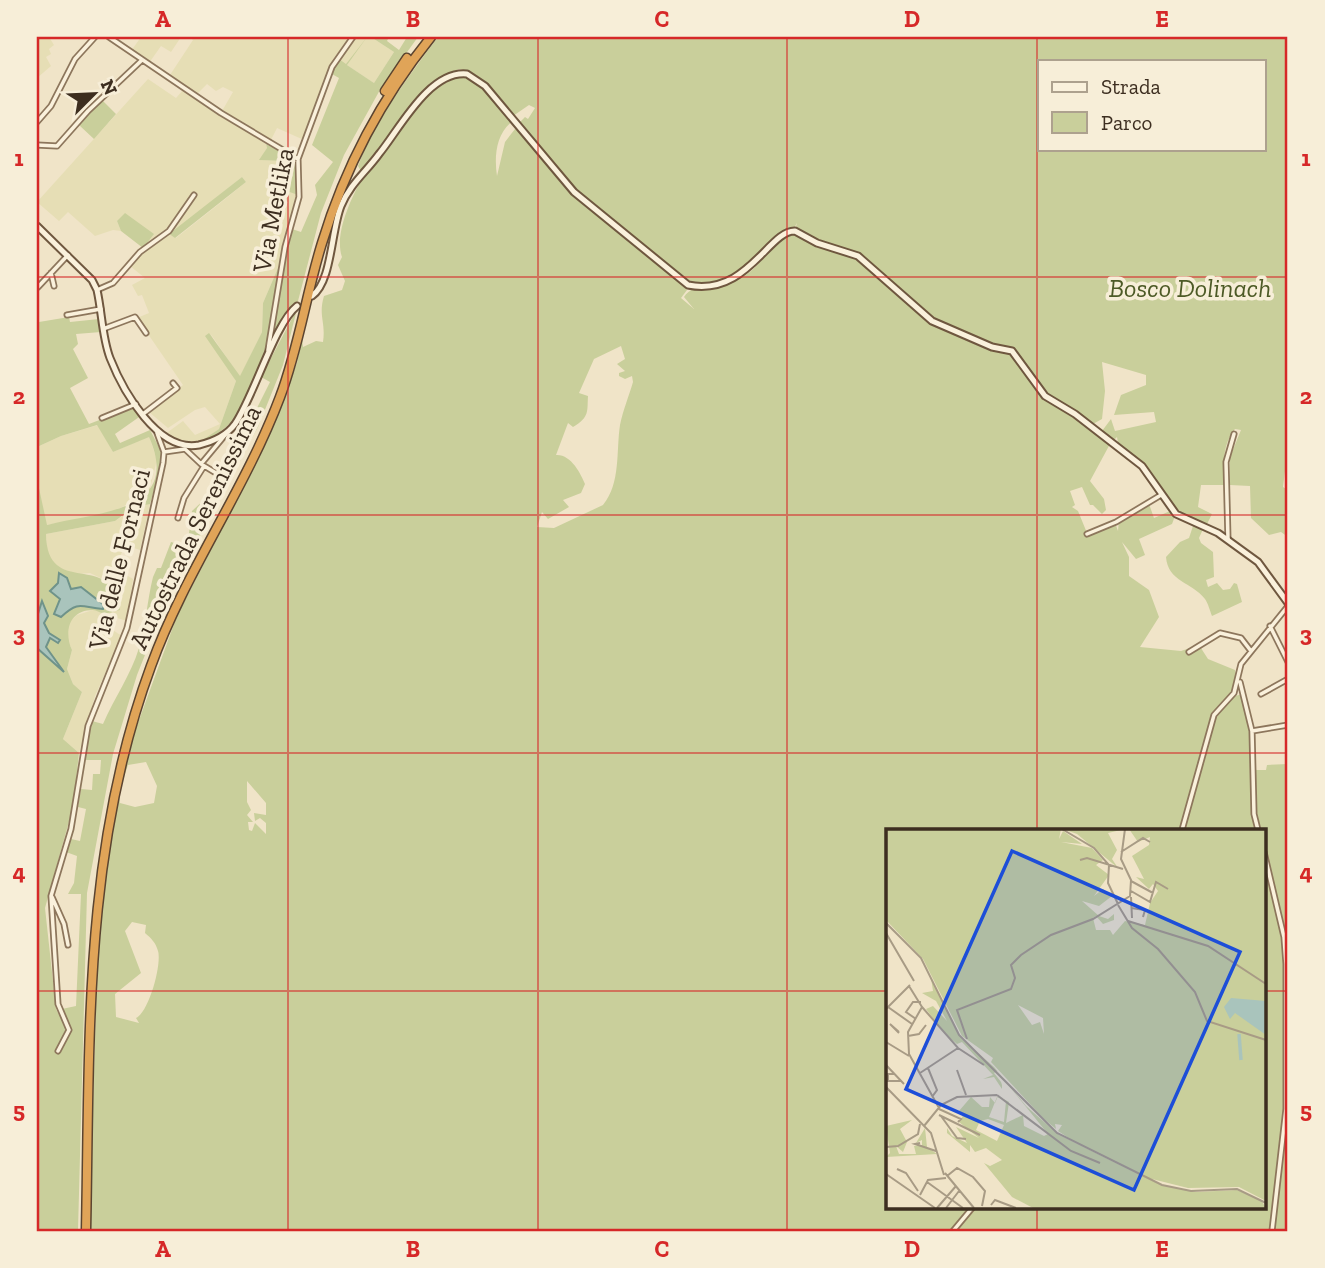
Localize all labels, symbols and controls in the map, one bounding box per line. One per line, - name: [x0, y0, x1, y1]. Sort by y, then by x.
- text: A: [155, 5, 171, 33]
- text: B: [406, 5, 420, 33]
- text: C: [655, 5, 669, 33]
- text: D: [904, 5, 920, 33]
- text: E: [1155, 5, 1169, 33]
- north arrow: [60, 60, 130, 130]
- legend: [1038, 60, 1266, 150]
- text: Strada: [1101, 74, 1161, 99]
- text: N: [96, 76, 123, 99]
- text: Parco: [1101, 110, 1152, 135]
- text: 1: [14, 144, 24, 172]
- street label: Via Metlika: [245, 144, 301, 276]
- text: 1: [1301, 144, 1311, 172]
- park label: Bosco Dolinach: [1109, 272, 1271, 304]
- text: 2: [13, 382, 25, 410]
- text: 2: [1300, 382, 1312, 410]
- street label: Autostrada Serenissima: [122, 399, 268, 654]
- street label: Via delle Fornaci: [81, 465, 157, 654]
- text: 3: [13, 620, 25, 648]
- text: 3: [1300, 620, 1312, 648]
- inset map: [886, 829, 1266, 1208]
- text: 4: [12, 858, 26, 886]
- text: 4: [1299, 858, 1313, 886]
- text: 5: [13, 1096, 25, 1124]
- text: 5: [1300, 1096, 1312, 1124]
- text: A: [155, 1235, 171, 1263]
- text: B: [406, 1235, 420, 1263]
- text: C: [655, 1235, 669, 1263]
- text: D: [904, 1235, 920, 1263]
- text: E: [1155, 1235, 1169, 1263]

